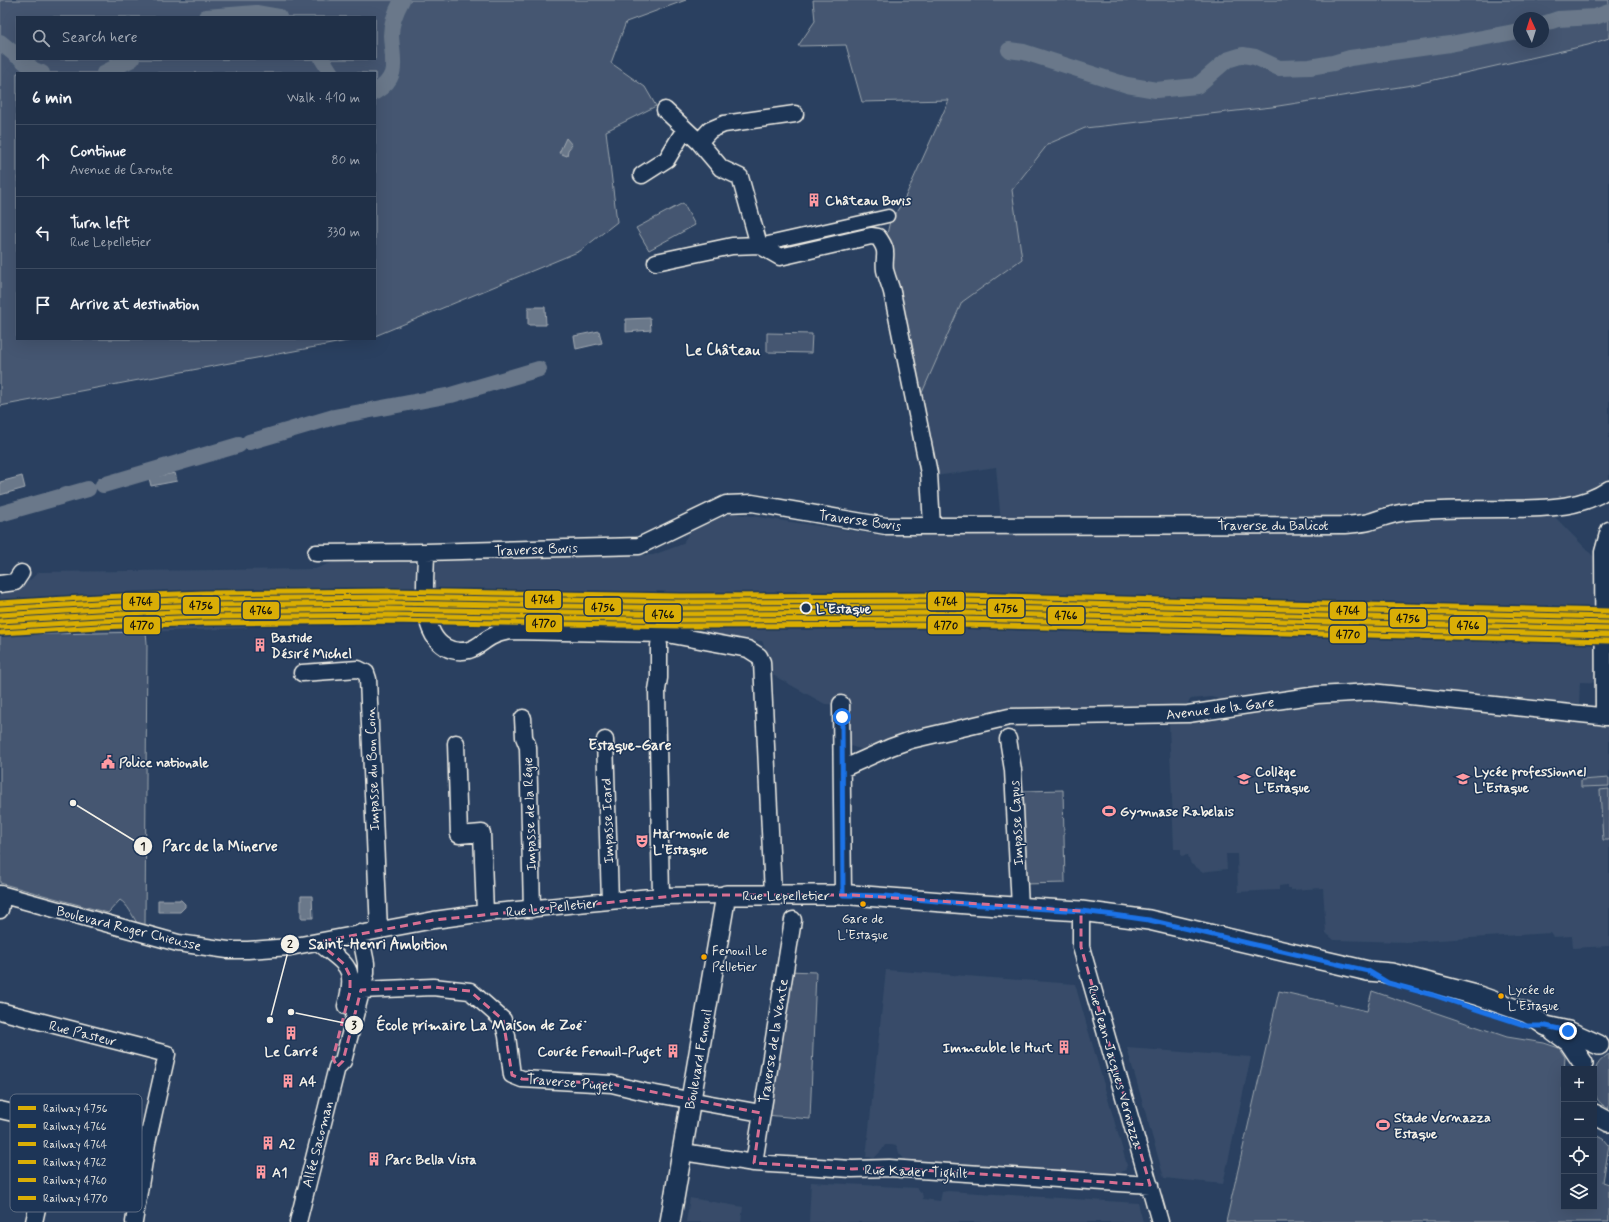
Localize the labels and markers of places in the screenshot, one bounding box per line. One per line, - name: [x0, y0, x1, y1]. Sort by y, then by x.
- building icon: Château Bovis: [806, 192, 822, 208]
- place label: Château Bovis: [825, 192, 912, 210]
- place label: L'Estaque: [816, 600, 872, 618]
- marker: L'Estaque: [799, 601, 813, 615]
- place label: Bastide Désiré Michel: [271, 629, 352, 663]
- building icon: Bastide Désiré Michel: [252, 637, 268, 653]
- public building icon: Police nationale: [100, 754, 116, 770]
- place label: Police nationale: [119, 754, 209, 772]
- place label: Collège L'Estaque: [1255, 763, 1311, 797]
- place label: Lycée professionnel L'Estaque: [1474, 763, 1586, 797]
- school or university icon: Collège L'Estaque: [1236, 771, 1252, 787]
- school or university icon: Lycée professionnel L'Estaque: [1455, 771, 1471, 787]
- sports icon: Gymnase Rabelais: [1101, 803, 1117, 819]
- place label: Gymnase Rabelais: [1120, 803, 1235, 821]
- place label: Harmonie de L'Estaque: [653, 825, 730, 859]
- callout: Parc de la Minerve: [133, 833, 287, 860]
- theatre icon: Harmonie de L'Estaque: [634, 833, 650, 849]
- marker: Gare de L'Estaque: [858, 899, 868, 909]
- place label: Gare de L'Estaque: [837, 911, 889, 944]
- callout: Saint-Henri Ambition: [280, 931, 456, 958]
- place label: Fenouil Le Pelletier: [712, 943, 768, 976]
- marker: Fenouil Le Pelletier: [699, 952, 709, 962]
- place label: Lycée de L'Estaque: [1508, 982, 1559, 1015]
- marker: Lycée de L'Estaque: [1496, 991, 1506, 1001]
- callout: École primaire La Maison de Zoë: [344, 1012, 593, 1039]
- building icon: Le Carré: [283, 1025, 299, 1041]
- place label: Immeuble le Huit: [943, 1039, 1054, 1057]
- building icon: Immeuble le Huit: [1056, 1039, 1072, 1055]
- place label: Le Carré: [265, 1043, 318, 1061]
- place label: Courée Fenouil-Puget: [538, 1043, 662, 1064]
- building icon: Courée Fenouil-Puget: [665, 1043, 681, 1059]
- building icon: A4: [280, 1073, 296, 1089]
- place label: A4: [299, 1073, 317, 1091]
- place label: Stade Vernazza Estaque: [1394, 1109, 1491, 1143]
- sports icon: Stade Vernazza Estaque: [1375, 1117, 1391, 1133]
- building icon: A2: [260, 1135, 276, 1151]
- place label: A2: [279, 1135, 295, 1153]
- building icon: Parc Bella Vista: [366, 1151, 382, 1167]
- place label: Parc Bella Vista: [385, 1151, 477, 1169]
- building icon: A1: [253, 1164, 269, 1180]
- place label: A1: [272, 1164, 287, 1182]

